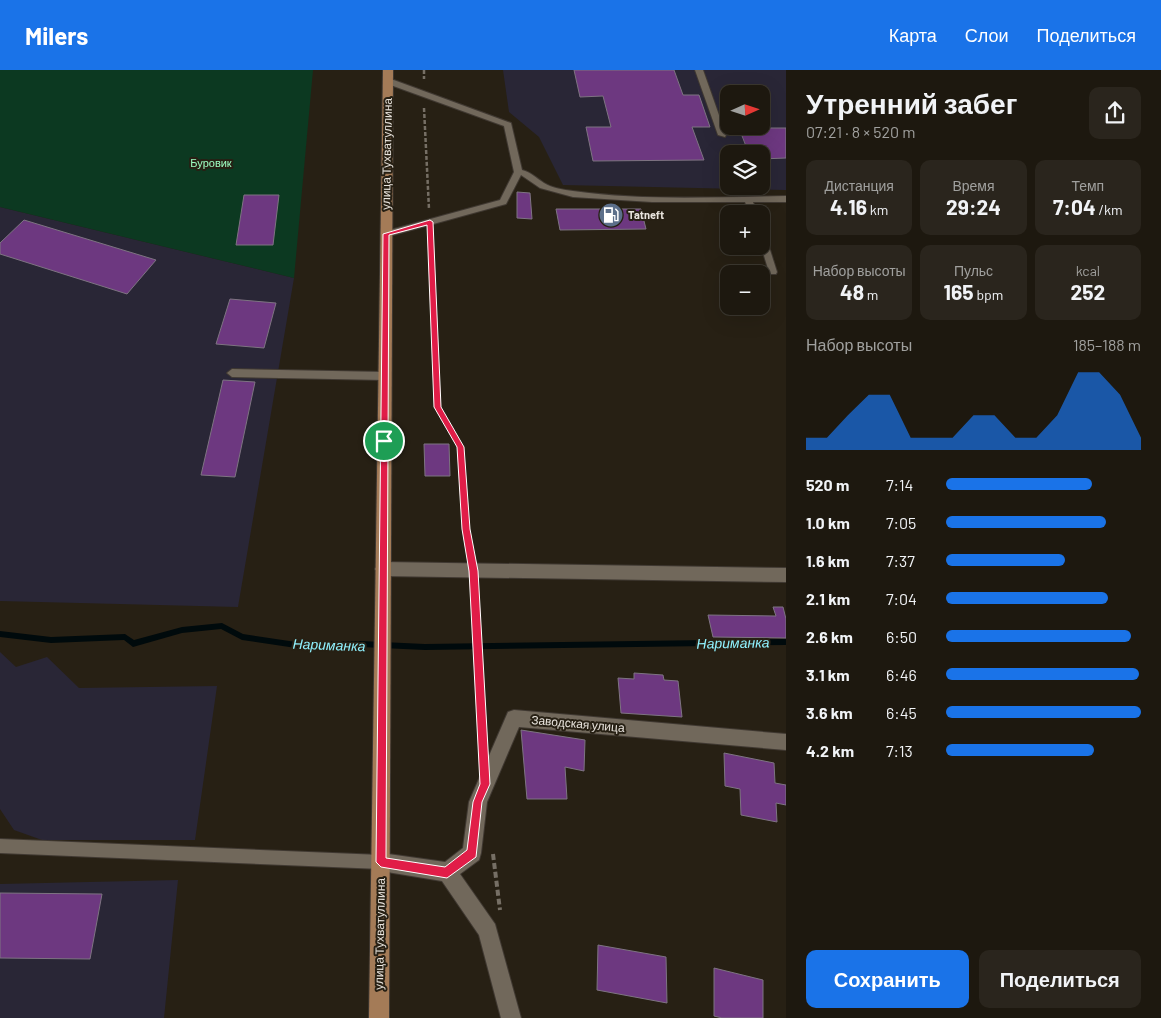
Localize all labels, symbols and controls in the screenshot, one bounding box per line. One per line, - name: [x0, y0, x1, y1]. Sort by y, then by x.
- text: Milers: [25, 21, 88, 50]
- text: Карта: [889, 24, 937, 46]
- text: Слои: [965, 24, 1009, 46]
- text: Поделиться: [1037, 24, 1136, 46]
- north arrow: [720, 85, 770, 135]
- map controls: [720, 85, 770, 315]
- text: Утренний забег: [806, 86, 1017, 120]
- button: share: [1089, 87, 1141, 139]
- street label: улица Тухватуллина: [378, 98, 395, 210]
- text: 07:21 · 8 × 520 m: [806, 122, 916, 141]
- button: layers: [720, 145, 770, 195]
- park label: Буровик: [190, 156, 232, 169]
- text: Дистанция: [824, 177, 894, 194]
- text: Время: [952, 177, 995, 194]
- text: Темп: [1071, 177, 1104, 194]
- text: 4.16: [830, 194, 867, 219]
- text: 29:24: [946, 194, 1001, 219]
- text: 7:04: [1053, 194, 1096, 219]
- text: km: [867, 201, 888, 218]
- text: /km: [1096, 201, 1123, 218]
- fuel station icon: Tatneft: [598, 202, 624, 228]
- button: +: [720, 205, 770, 255]
- place label: Tatneft: [628, 208, 664, 221]
- text: Набор высоты: [813, 262, 906, 279]
- text: Пульс: [954, 262, 993, 279]
- text: kcal: [1076, 262, 1100, 279]
- button: −: [720, 265, 770, 315]
- text: 48: [840, 279, 864, 304]
- text: 165: [944, 279, 974, 304]
- text: 252: [1070, 279, 1105, 304]
- text: m: [864, 286, 878, 303]
- text: bpm: [974, 286, 1003, 303]
- text: Набор высоты: [806, 335, 912, 354]
- text: 185–188 m: [1073, 335, 1141, 354]
- pin: [363, 420, 405, 462]
- icon: arrive: [370, 427, 398, 455]
- text: 520 m: [806, 475, 849, 494]
- text: 7:14: [886, 475, 913, 494]
- text: 1.0 km: [806, 513, 850, 532]
- text: 7:05: [886, 513, 916, 532]
- text: 1.6 km: [806, 551, 850, 570]
- text: 7:37: [886, 551, 915, 570]
- text: 2.1 km: [806, 589, 850, 608]
- text: 7:04: [886, 589, 917, 608]
- text: 2.6 km: [806, 627, 853, 646]
- text: 6:50: [886, 627, 917, 646]
- water label: Нариманка: [696, 633, 770, 652]
- water label: Нариманка: [292, 635, 366, 654]
- text: 3.1 km: [806, 665, 850, 684]
- text: 6:46: [886, 665, 917, 684]
- text: 3.6 km: [806, 703, 853, 722]
- text: 6:45: [886, 703, 917, 722]
- street label: Заводская улица: [531, 712, 626, 735]
- text: 4.2 km: [806, 741, 854, 760]
- text: 7:13: [886, 741, 913, 760]
- street label: улица Тухватуллина: [371, 878, 388, 990]
- button: Сохранить: [806, 950, 969, 1008]
- button: Поделиться: [979, 950, 1141, 1008]

